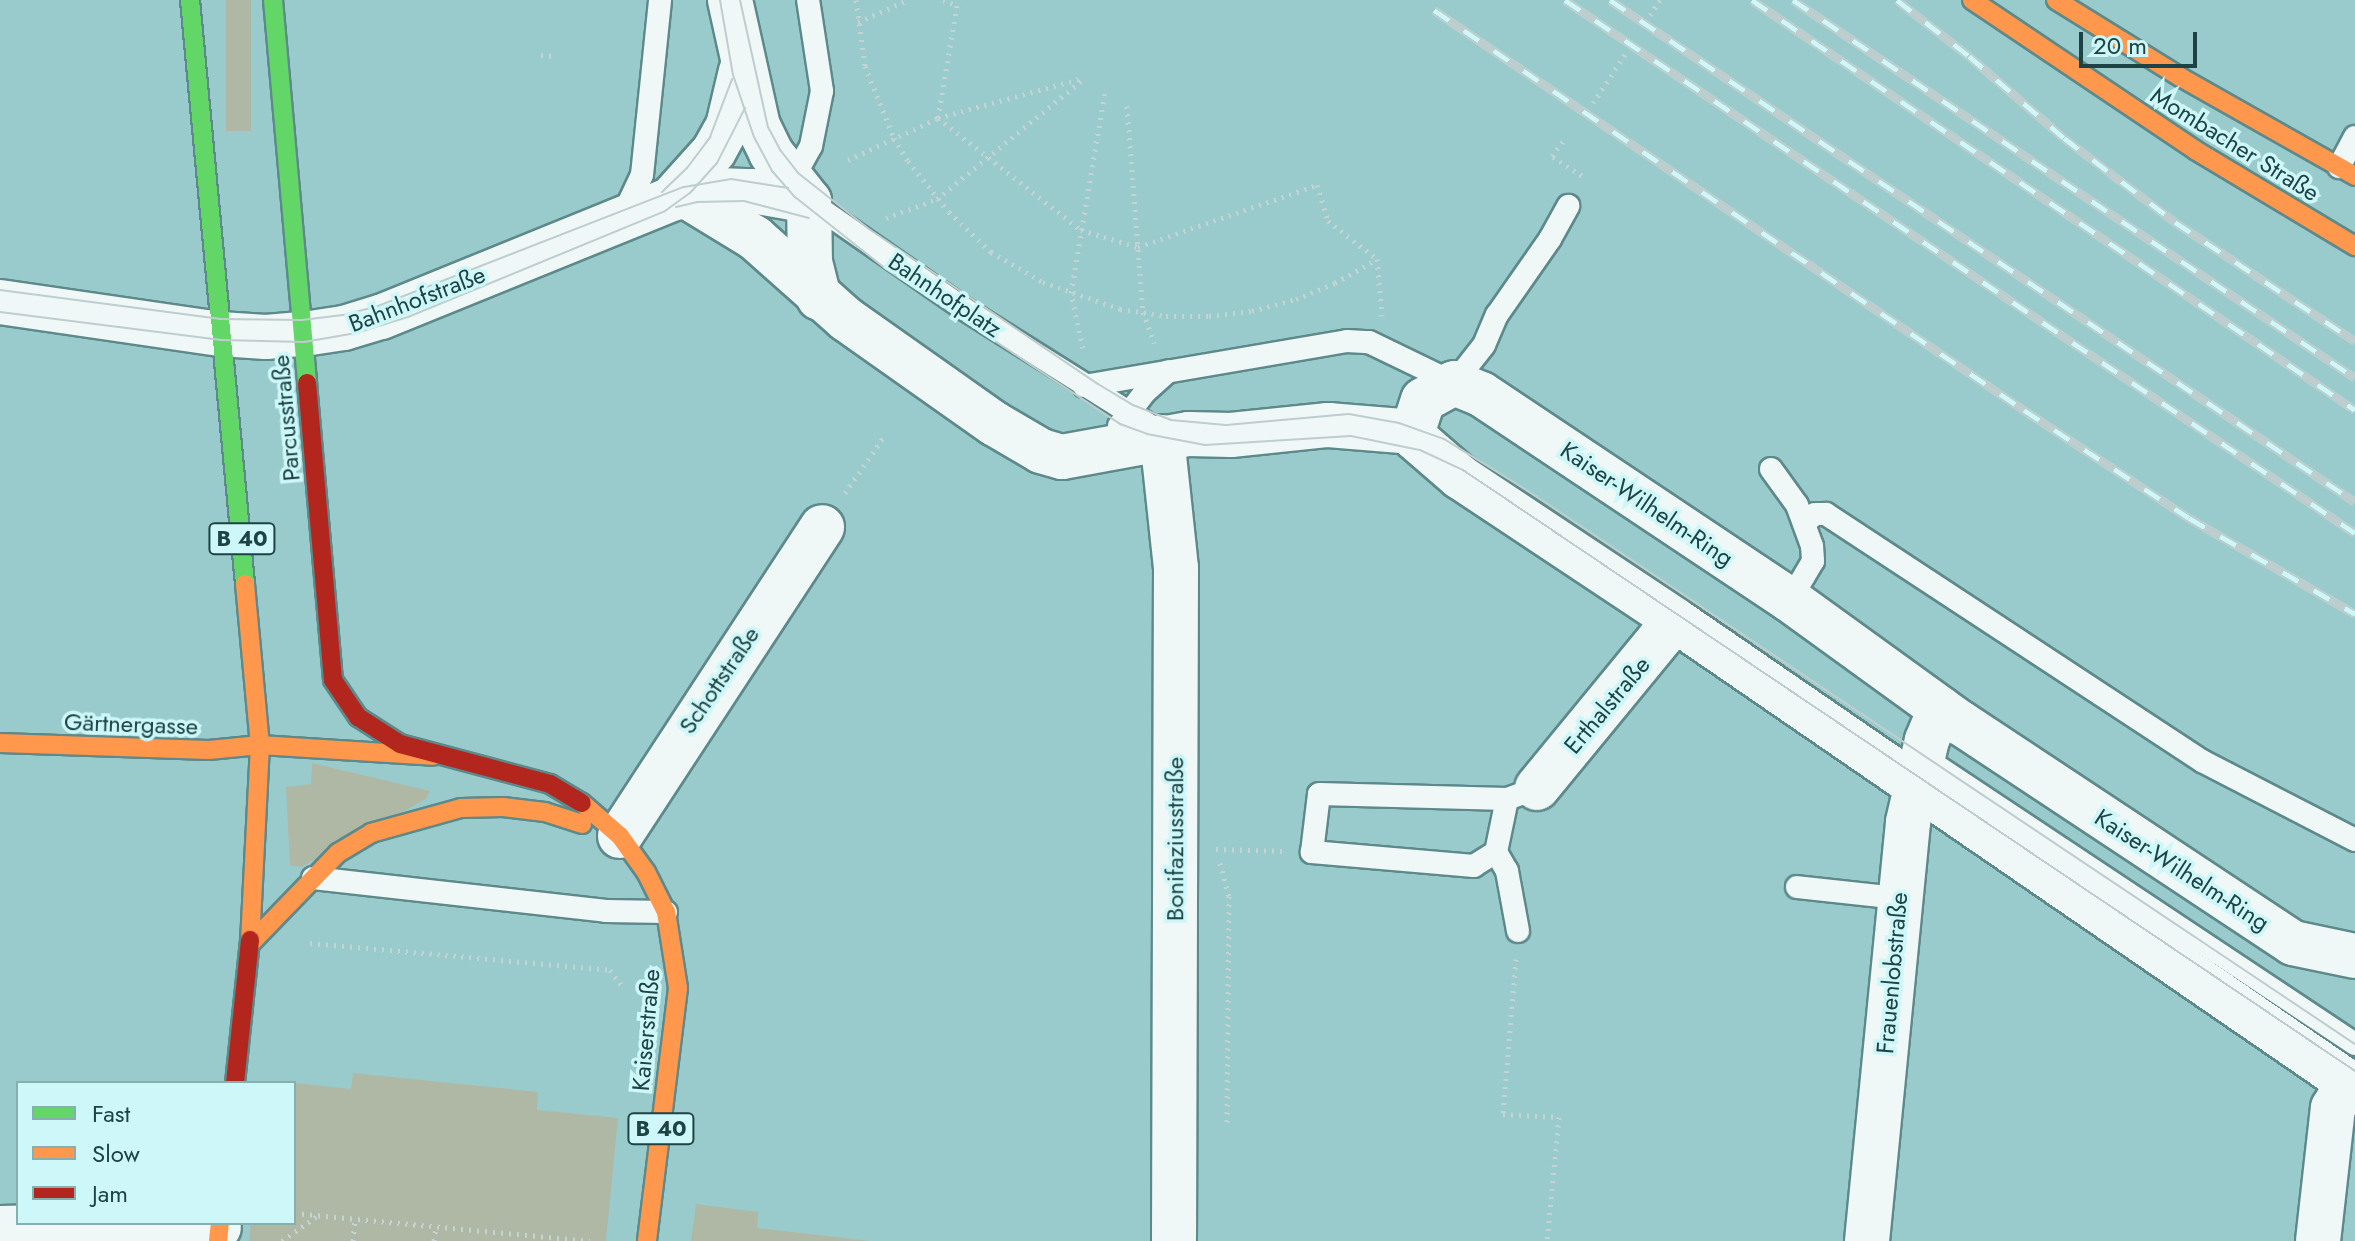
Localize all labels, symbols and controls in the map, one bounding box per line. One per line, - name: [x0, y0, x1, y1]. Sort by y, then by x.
- scale bar: [2083, 16, 2201, 66]
- text: 20 m: [2093, 28, 2147, 63]
- street label: Mombacher Straße: [2146, 81, 2324, 207]
- street label: Bahnhofplatz: [883, 247, 1007, 343]
- street label: Bahnhofstraße: [345, 260, 489, 338]
- street label: Parcusstraße: [266, 354, 306, 482]
- street label: Kaiser-Wilhelm-Ring: [1555, 435, 1739, 573]
- road number: B 40: [208, 521, 276, 557]
- street label: Schottstraße: [673, 621, 765, 739]
- street label: Erthalstraße: [1558, 651, 1656, 759]
- street label: Gärtnergasse: [64, 707, 198, 741]
- street label: Bonifaziusstraße: [1161, 757, 1189, 921]
- street label: Kaiser-Wilhelm-Ring: [2089, 803, 2275, 937]
- street label: Frauenlobstraße: [1871, 891, 1913, 1055]
- street label: Kaiserstraße: [626, 968, 666, 1092]
- legend: [16, 1081, 296, 1225]
- text: Fast: [92, 1096, 130, 1131]
- road number: B 40: [627, 1111, 695, 1147]
- text: Slow: [92, 1136, 140, 1171]
- text: Jam: [92, 1176, 128, 1211]

